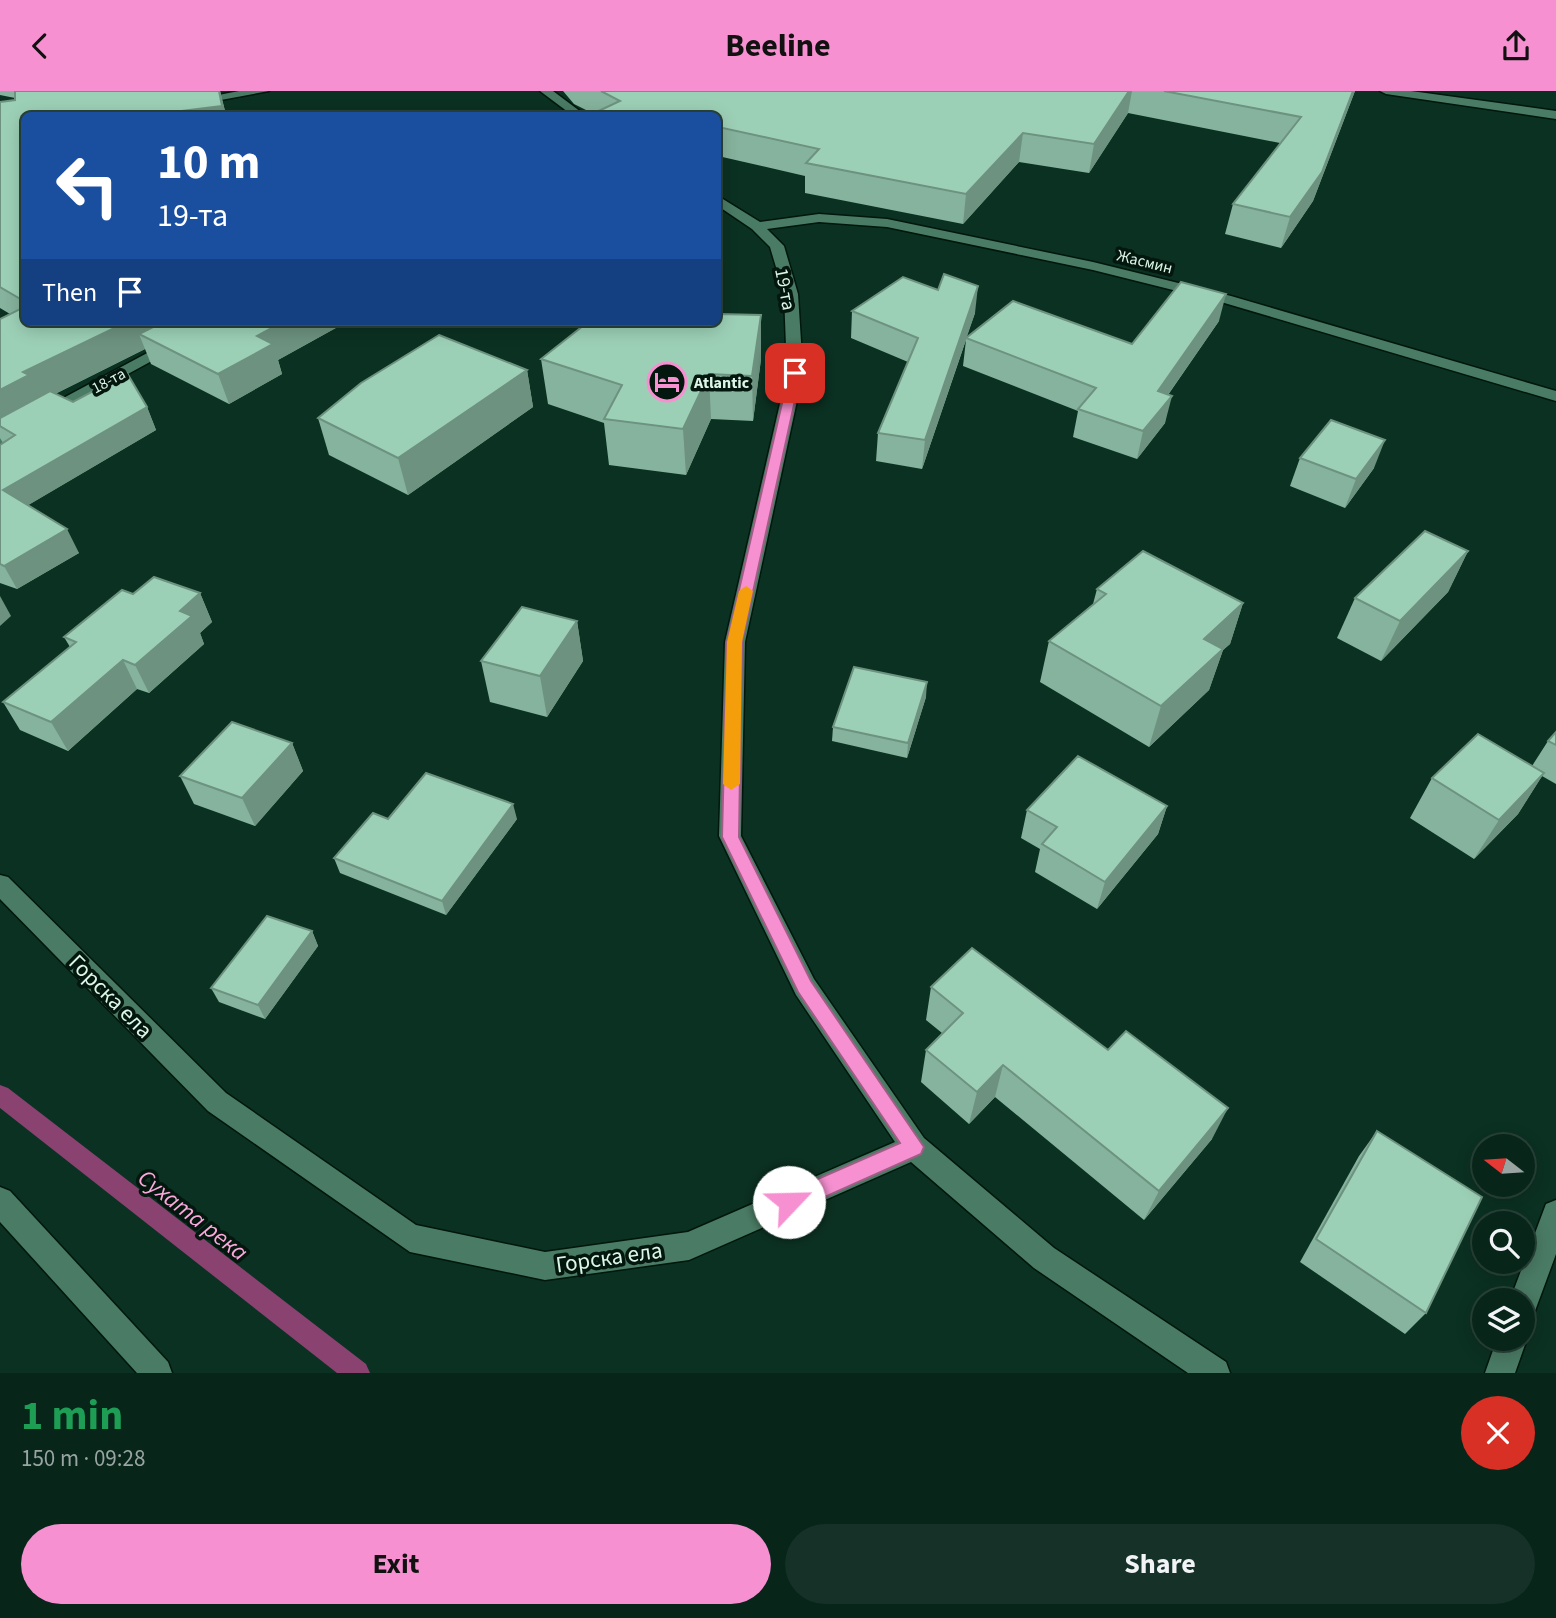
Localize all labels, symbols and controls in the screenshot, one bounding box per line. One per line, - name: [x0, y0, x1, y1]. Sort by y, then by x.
- text: Beeline: [725, 23, 831, 69]
- icon: back: [21, 27, 59, 65]
- icon: share: [1497, 27, 1535, 65]
- text: 10 m: [157, 128, 261, 198]
- icon: left: [42, 140, 133, 231]
- text: 19-та: [157, 193, 228, 239]
- street label: Жасмин: [1115, 244, 1175, 280]
- street label: 19-та: [767, 266, 802, 313]
- icon: arrive: [111, 273, 149, 311]
- text: Then: [42, 274, 97, 311]
- pin: [765, 343, 825, 403]
- icon: arrive: [776, 354, 814, 392]
- hotel icon: Atlantic: [646, 361, 688, 403]
- street label: 18-та: [88, 363, 129, 399]
- place label: Atlantic: [693, 372, 750, 394]
- street label: Горска ела: [61, 947, 160, 1046]
- north arrow: [1472, 1134, 1535, 1197]
- map controls: [1472, 1134, 1535, 1351]
- water label: Сухата река: [130, 1161, 255, 1270]
- position arrow: [752, 1165, 826, 1239]
- button: search: [1472, 1211, 1535, 1274]
- street label: Горска ела: [554, 1234, 665, 1281]
- button: layers: [1472, 1288, 1535, 1351]
- text: 1 min: [21, 1386, 123, 1446]
- button: close: [1461, 1396, 1535, 1470]
- text: 150 m · 09:28: [21, 1442, 145, 1475]
- button: Exit: [21, 1524, 771, 1604]
- button: Share: [785, 1524, 1535, 1604]

